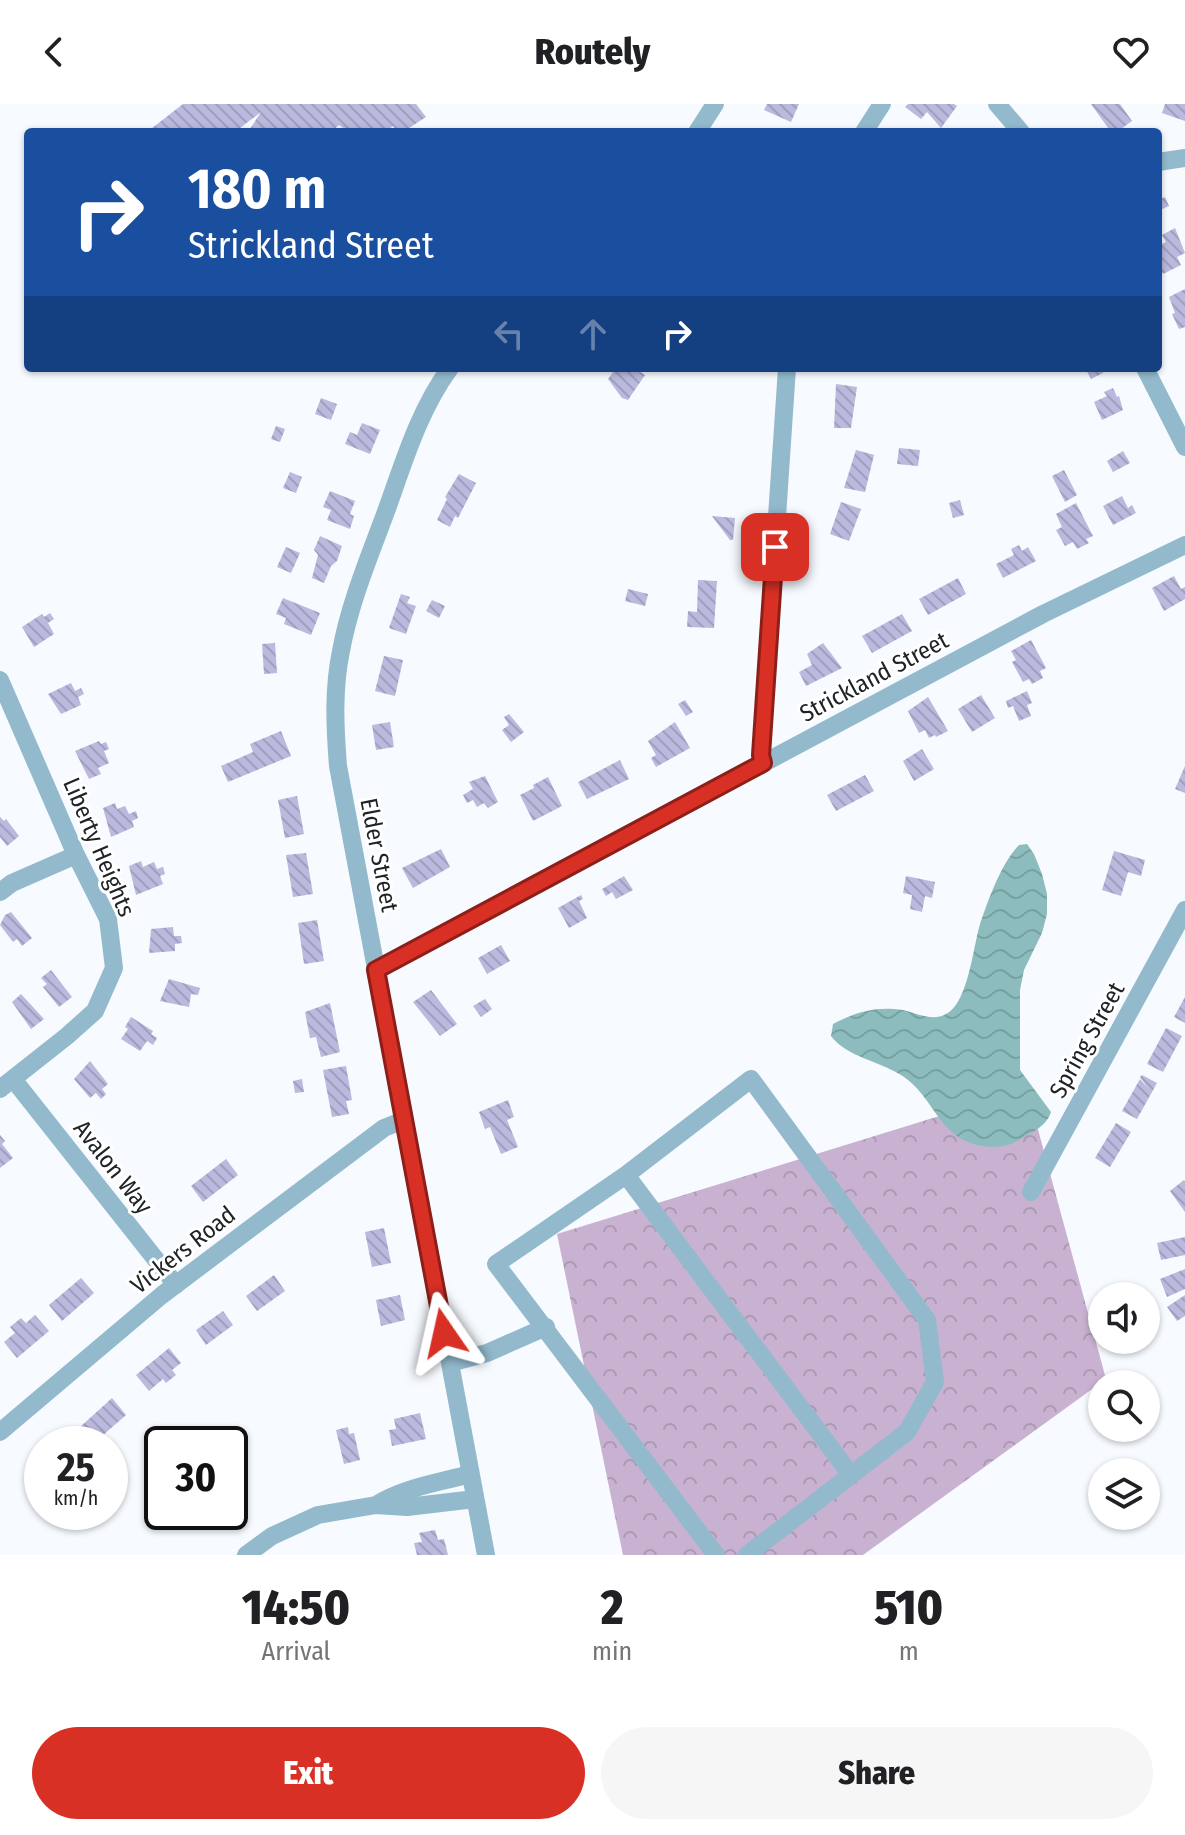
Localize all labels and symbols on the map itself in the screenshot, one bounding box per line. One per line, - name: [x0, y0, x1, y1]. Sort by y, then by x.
- pin: [741, 513, 809, 581]
- street label: Strickland Street: [795, 626, 953, 728]
- street label: Liberty Heights: [57, 773, 141, 921]
- street label: Elder Street: [354, 796, 404, 914]
- street label: Spring Street: [1044, 977, 1130, 1103]
- street label: Avalon Way: [68, 1115, 158, 1220]
- street label: Vickers Road: [125, 1200, 241, 1300]
- position arrow: [402, 1291, 486, 1375]
- speed limit sign: 30: [144, 1426, 248, 1530]

